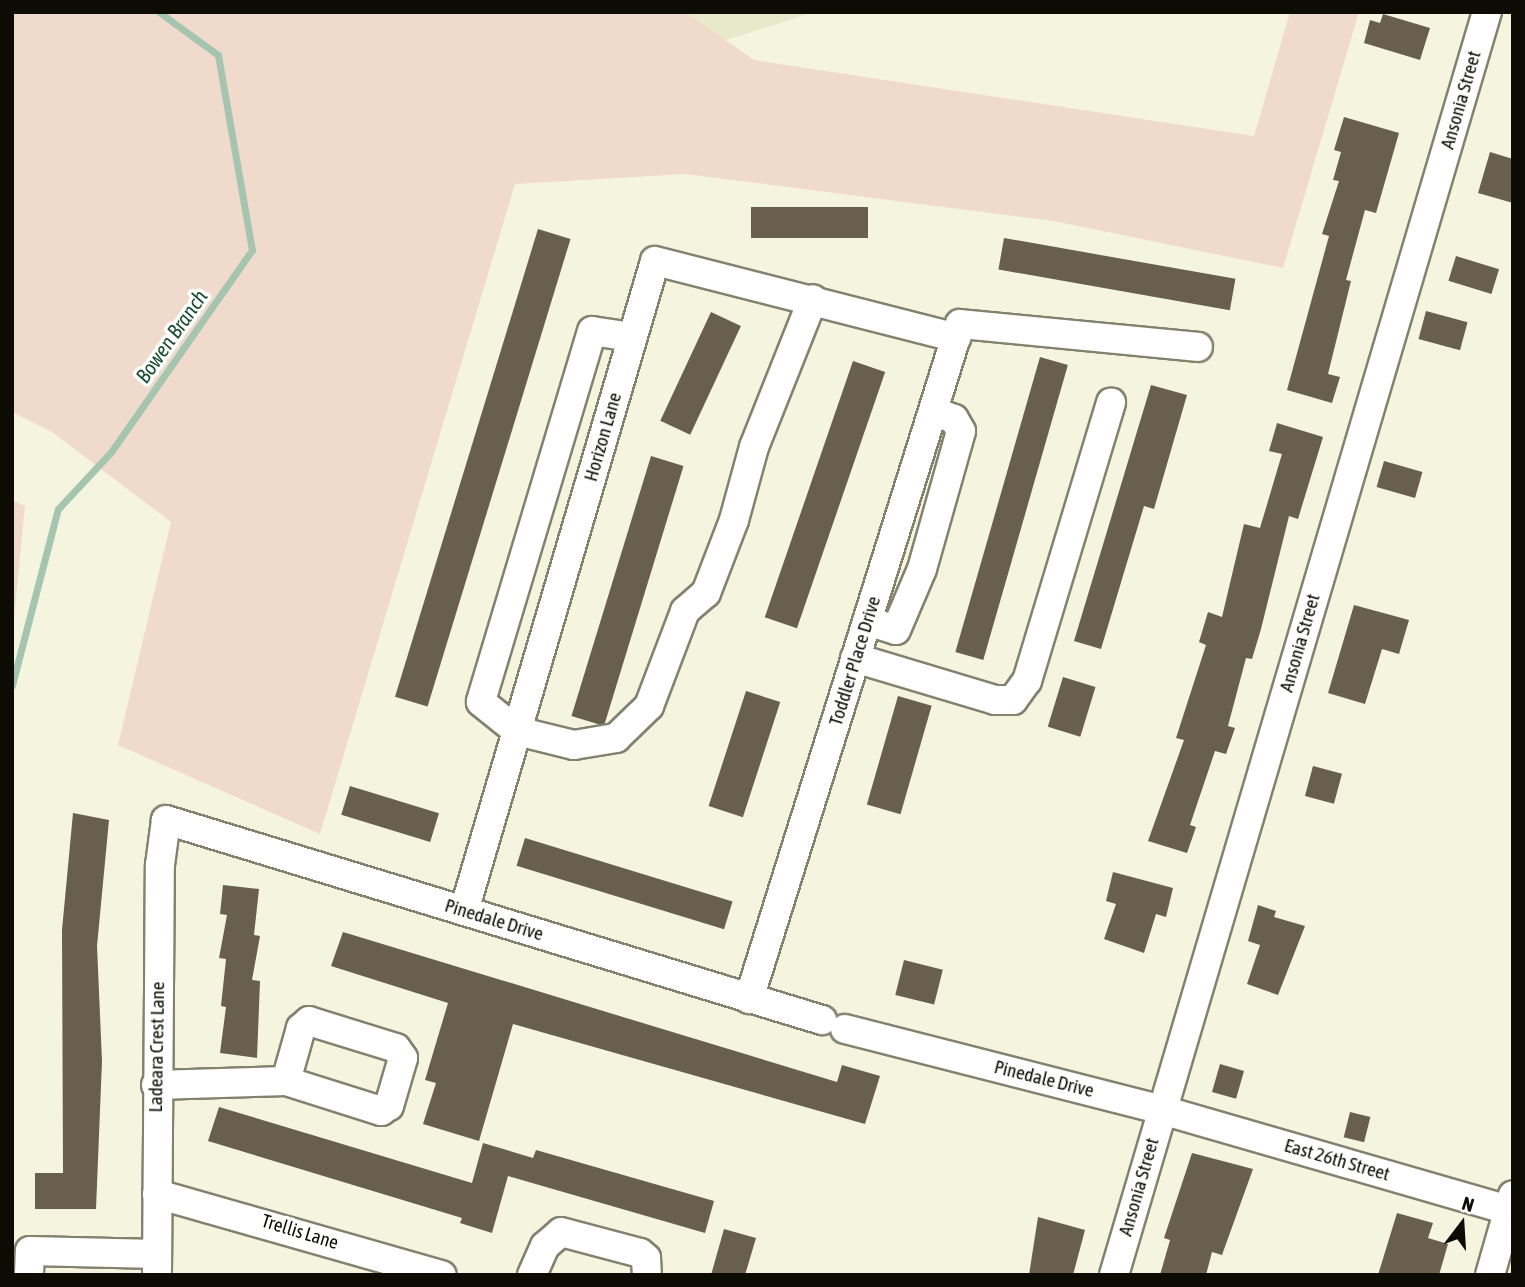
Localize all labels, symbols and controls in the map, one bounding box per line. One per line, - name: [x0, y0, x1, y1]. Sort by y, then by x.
- street label: Ansonia Street: [1436, 48, 1486, 152]
- water label: Bowen Branch: [130, 285, 212, 387]
- street label: Horizon Lane: [579, 390, 627, 484]
- street label: Ansonia Street: [1275, 591, 1325, 695]
- street label: Toddler Place Drive: [824, 594, 886, 728]
- street label: Pinedale Drive: [442, 894, 546, 946]
- street label: Ladeara Crest Lane: [144, 981, 170, 1113]
- street label: Pinedale Drive: [992, 1056, 1096, 1102]
- street label: East 26th Street: [1282, 1134, 1392, 1186]
- street label: Ansonia Street: [1114, 1135, 1164, 1239]
- north arrow: [1427, 1189, 1497, 1259]
- text: N: [1460, 1192, 1477, 1216]
- street label: Trellis Lane: [259, 1210, 341, 1254]

